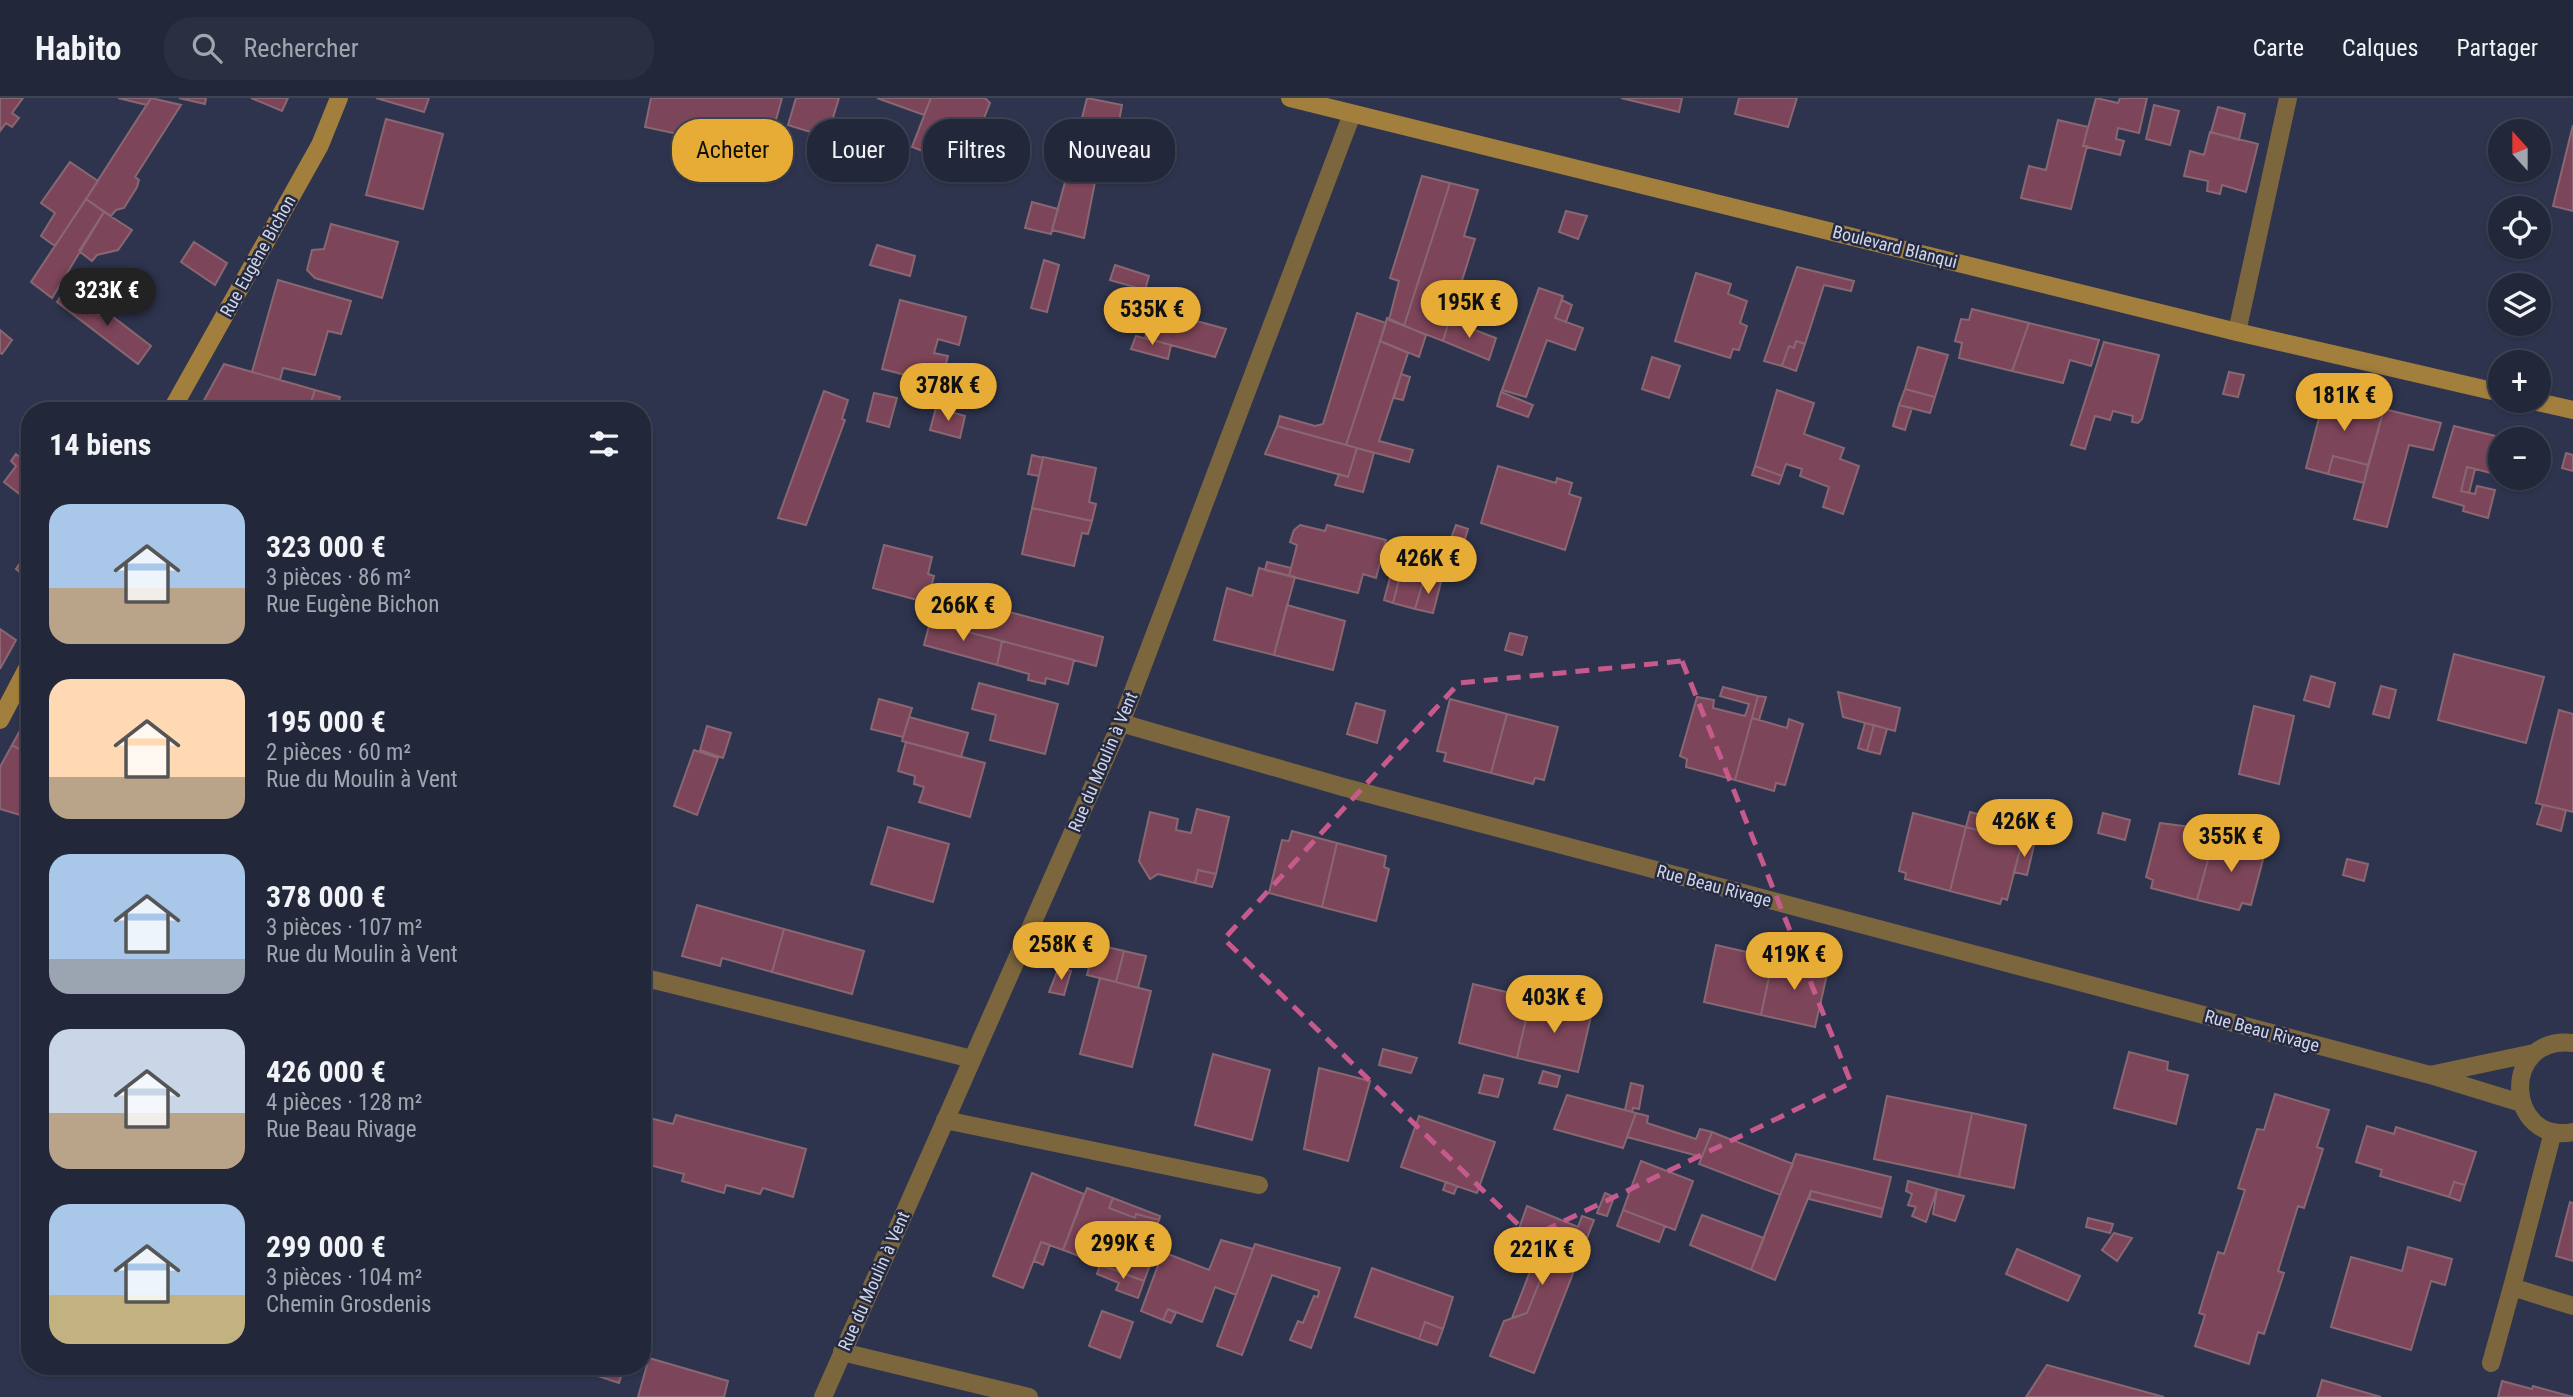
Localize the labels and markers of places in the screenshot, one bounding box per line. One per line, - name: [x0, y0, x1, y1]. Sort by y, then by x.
- pin: 323K €: [50, 268, 164, 328]
- pin: 195K €: [1412, 280, 1526, 340]
- pin: 535K €: [1095, 288, 1209, 347]
- pin: 378K €: [891, 364, 1005, 423]
- pin: 181K €: [2287, 374, 2401, 433]
- pin: 426K €: [1371, 536, 1485, 596]
- pin: 266K €: [906, 584, 1020, 643]
- pin: 426K €: [1967, 800, 2081, 859]
- pin: 355K €: [2174, 814, 2288, 874]
- pin: 258K €: [1004, 922, 1118, 982]
- pin: 419K €: [1737, 932, 1851, 992]
- pin: 403K €: [1497, 976, 1611, 1035]
- pin: 299K €: [1066, 1222, 1180, 1281]
- pin: 221K €: [1485, 1228, 1599, 1287]

